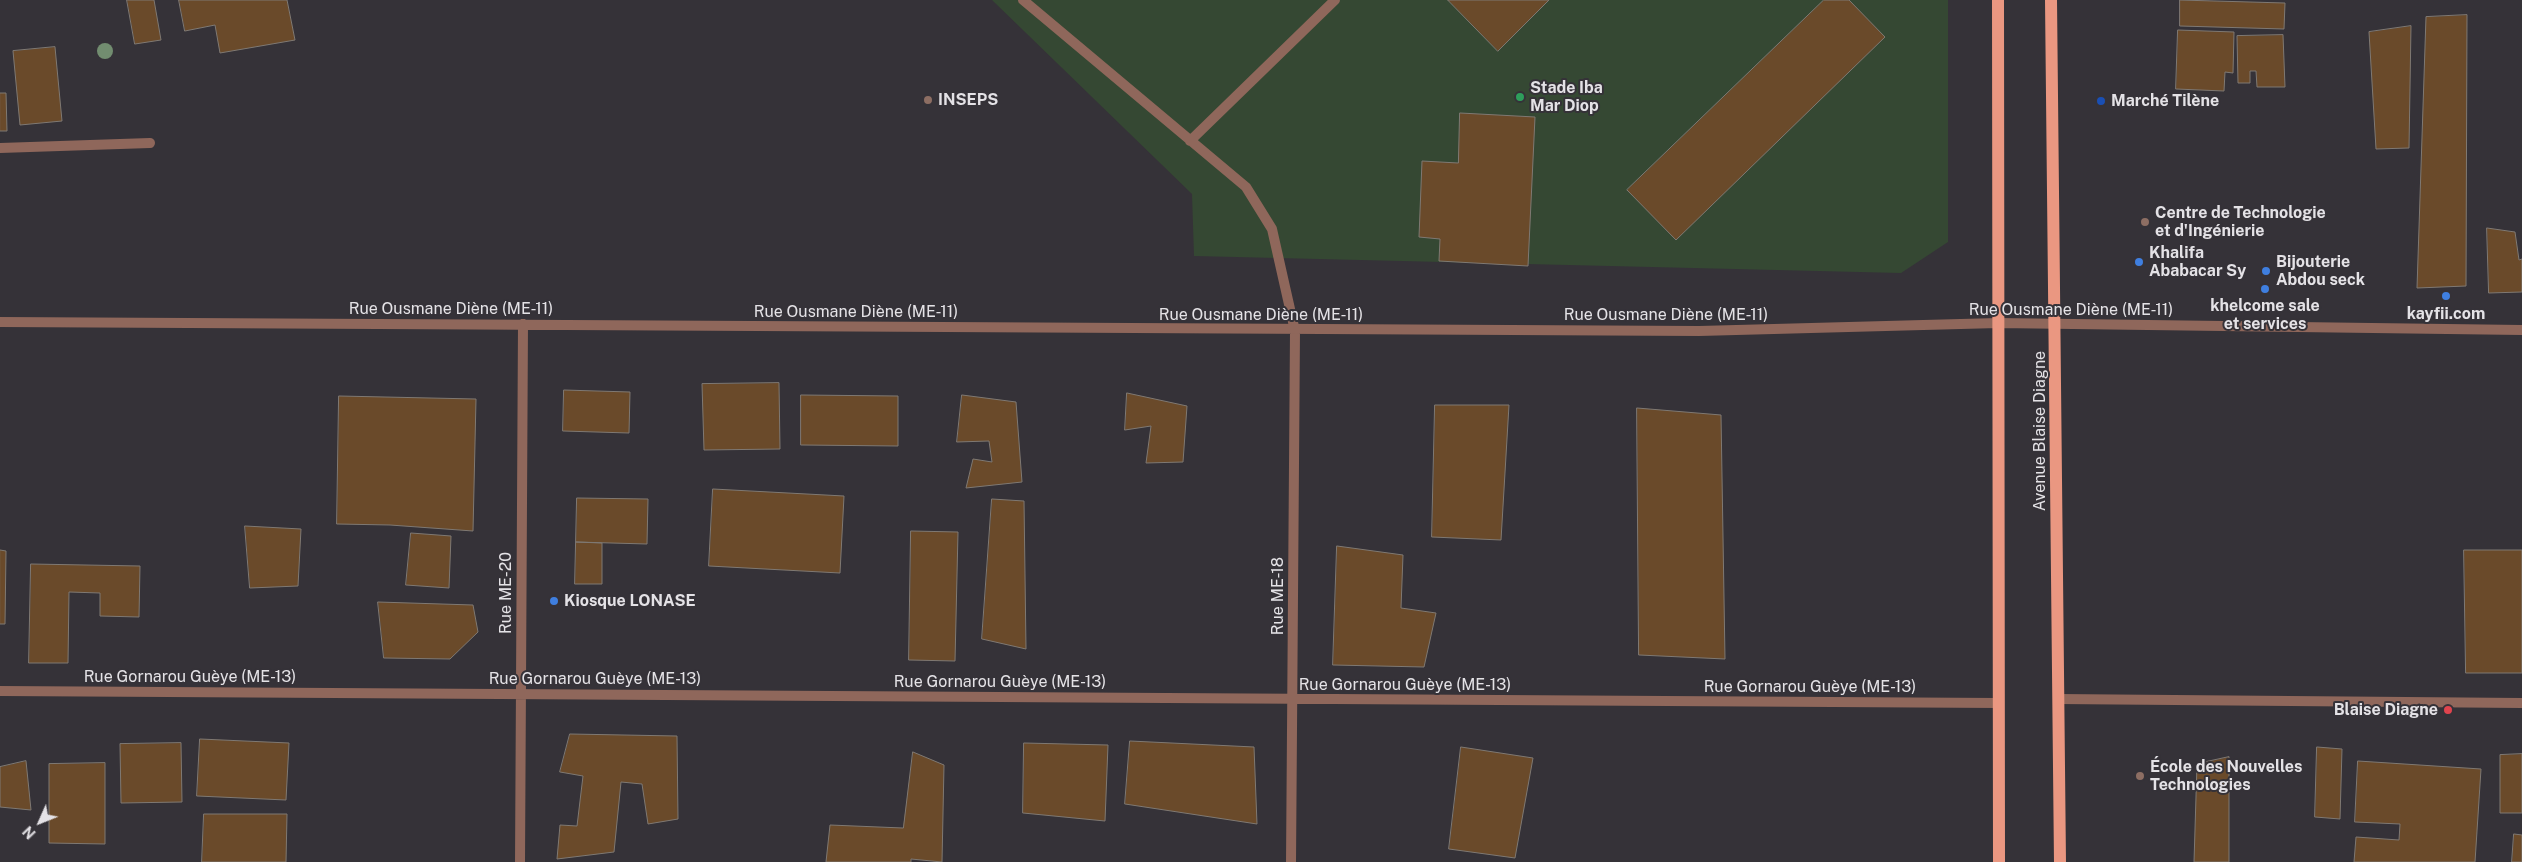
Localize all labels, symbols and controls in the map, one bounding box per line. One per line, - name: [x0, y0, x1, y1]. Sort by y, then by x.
- place label: Stade Iba Mar Diop: [1530, 78, 1603, 116]
- place label: INSEPS: [938, 90, 998, 110]
- marker: Stade Iba Mar Diop: [1514, 91, 1526, 103]
- place label: Marché Tilène: [2111, 91, 2219, 111]
- marker: INSEPS: [922, 94, 934, 106]
- marker: Marché Tilène: [2095, 95, 2107, 107]
- place label: Centre de Technologie et d'Ingénierie: [2155, 203, 2326, 241]
- marker: Centre de Technologie et d'Ingénierie: [2139, 216, 2151, 228]
- place label: Khalifa Ababacar Sy: [2149, 243, 2246, 281]
- place label: Bijouterie Abdou seck: [2276, 252, 2365, 290]
- marker: Khalifa Ababacar Sy: [2133, 256, 2145, 268]
- marker: Bijouterie Abdou seck: [2260, 265, 2272, 277]
- marker: khelcome sale et services: [2259, 283, 2271, 295]
- marker: kayfii.com: [2440, 290, 2452, 302]
- place label: khelcome sale et services: [2210, 296, 2320, 334]
- street label: Rue Ousmane Diène (ME-11): [349, 299, 553, 319]
- street label: Rue Ousmane Diène (ME-11): [1969, 300, 2173, 320]
- street label: Rue Ousmane Diène (ME-11): [754, 302, 958, 322]
- place label: kayfii.com: [2407, 304, 2485, 324]
- street label: Rue Ousmane Diène (ME-11): [1159, 305, 1363, 325]
- street label: Rue Ousmane Diène (ME-11): [1564, 305, 1768, 325]
- street label: Avenue Blaise Diagne: [2030, 351, 2050, 511]
- street label: Rue ME-20: [496, 552, 516, 634]
- street label: Rue ME-18: [1268, 557, 1288, 635]
- place label: Kiosque LONASE: [564, 591, 696, 611]
- marker: Kiosque LONASE: [548, 595, 560, 607]
- street label: Rue Gornarou Guèye (ME-13): [84, 667, 296, 687]
- street label: Rue Gornarou Guèye (ME-13): [489, 669, 701, 689]
- street label: Rue Gornarou Guèye (ME-13): [894, 672, 1106, 692]
- street label: Rue Gornarou Guèye (ME-13): [1299, 675, 1511, 695]
- street label: Rue Gornarou Guèye (ME-13): [1704, 677, 1916, 697]
- place label: Blaise Diagne: [2334, 700, 2438, 720]
- marker: Blaise Diagne: [2442, 704, 2454, 716]
- place label: École des Nouvelles Technologies: [2150, 757, 2302, 795]
- marker: École des Nouvelles Technologies: [2134, 770, 2146, 782]
- north arrow: [15, 797, 65, 847]
- text: N: [20, 823, 39, 842]

